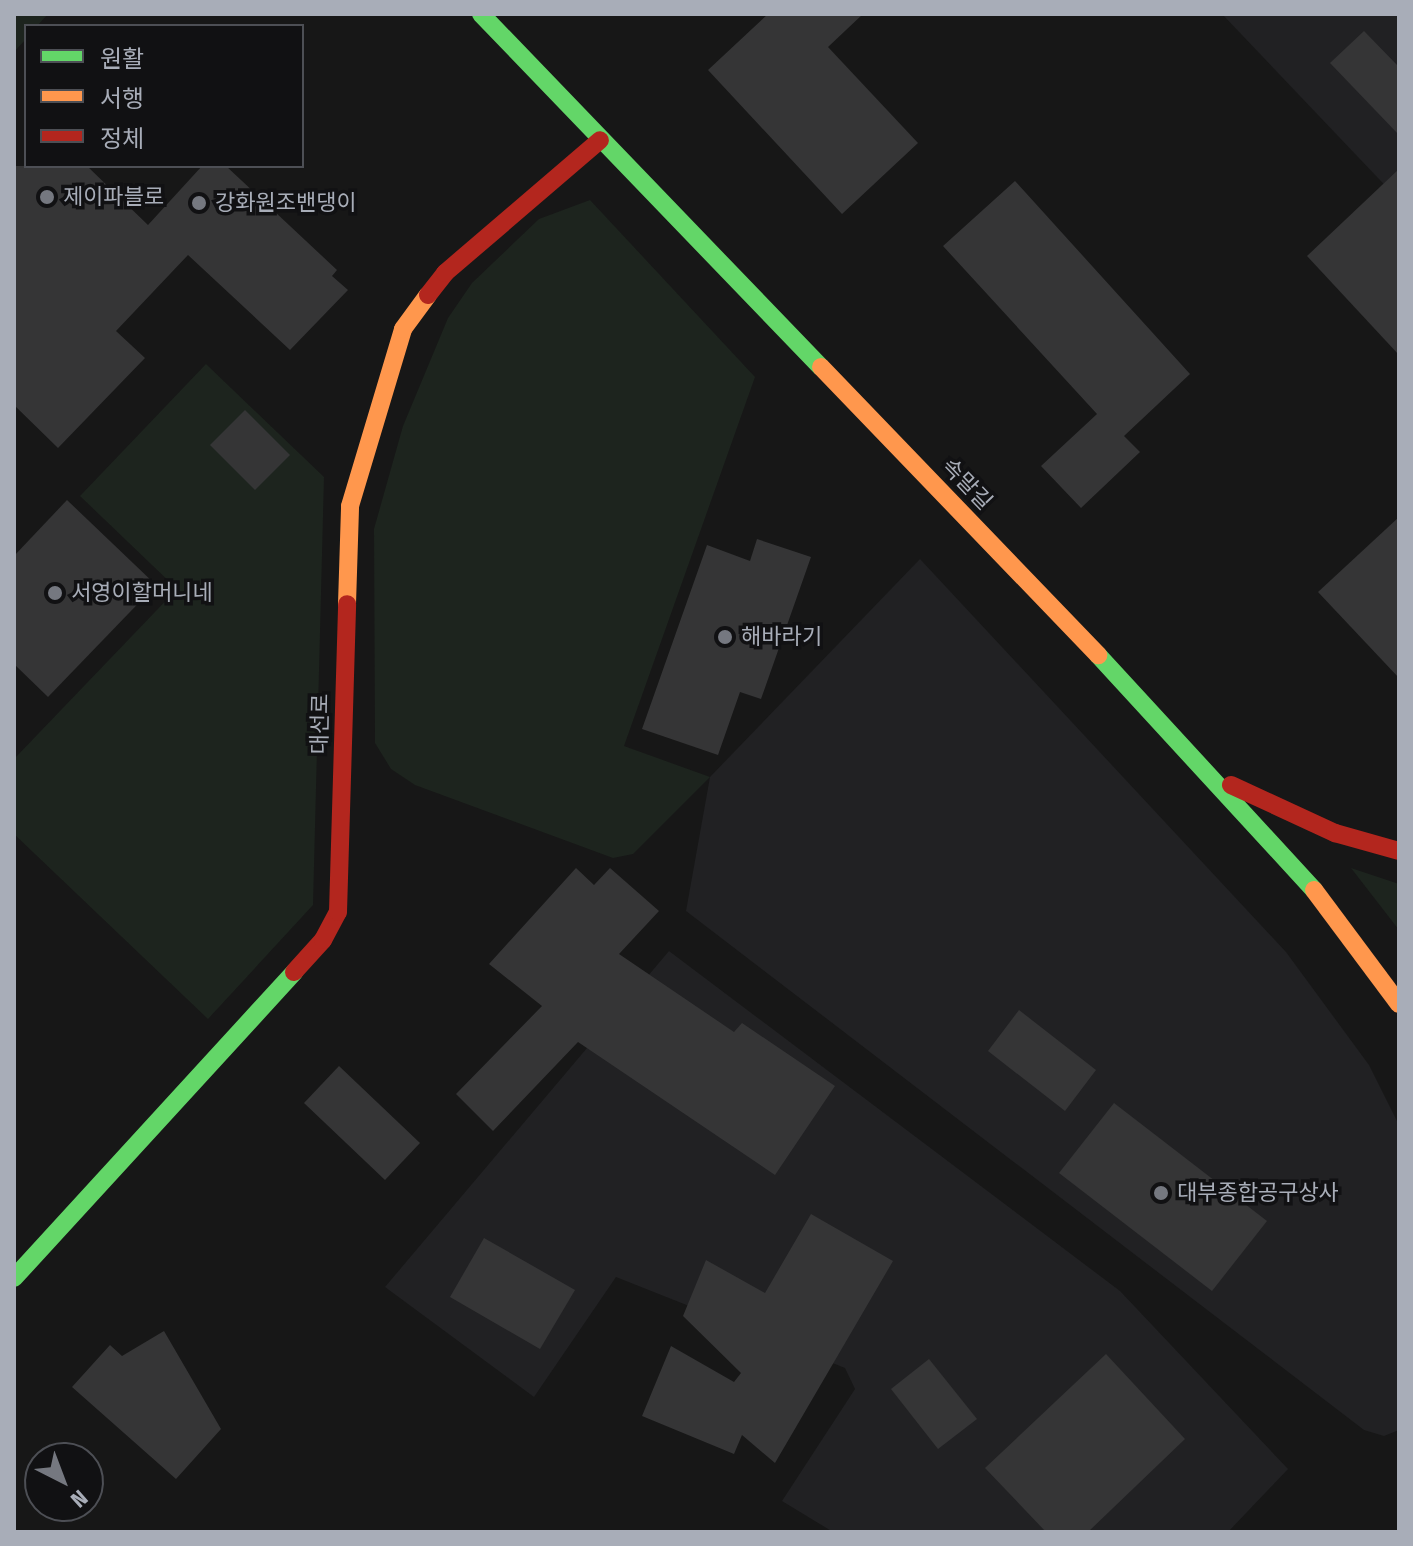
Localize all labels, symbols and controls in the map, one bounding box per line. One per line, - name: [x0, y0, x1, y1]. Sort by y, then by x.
- legend: [24, 24, 304, 168]
- text: 원활: [100, 45, 144, 73]
- text: 서행: [100, 85, 144, 113]
- text: 정체: [100, 125, 144, 153]
- place label: 제이파블로: [63, 184, 164, 210]
- marker: 제이파블로: [38, 188, 56, 206]
- place label: 강화원조밴댕이: [215, 190, 357, 216]
- marker: 강화원조밴댕이: [190, 194, 208, 212]
- street label: 속말길: [936, 453, 998, 515]
- place label: 서영이할머니네: [71, 580, 213, 606]
- marker: 서영이할머니네: [46, 584, 64, 602]
- place label: 해바라기: [741, 624, 822, 650]
- marker: 해바라기: [716, 628, 734, 646]
- street label: 대선로: [306, 693, 334, 755]
- place label: 대부종합공구상사: [1177, 1180, 1339, 1206]
- marker: 대부종합공구상사: [1152, 1184, 1170, 1202]
- north arrow: [24, 1442, 104, 1522]
- text: N: [65, 1484, 93, 1513]

